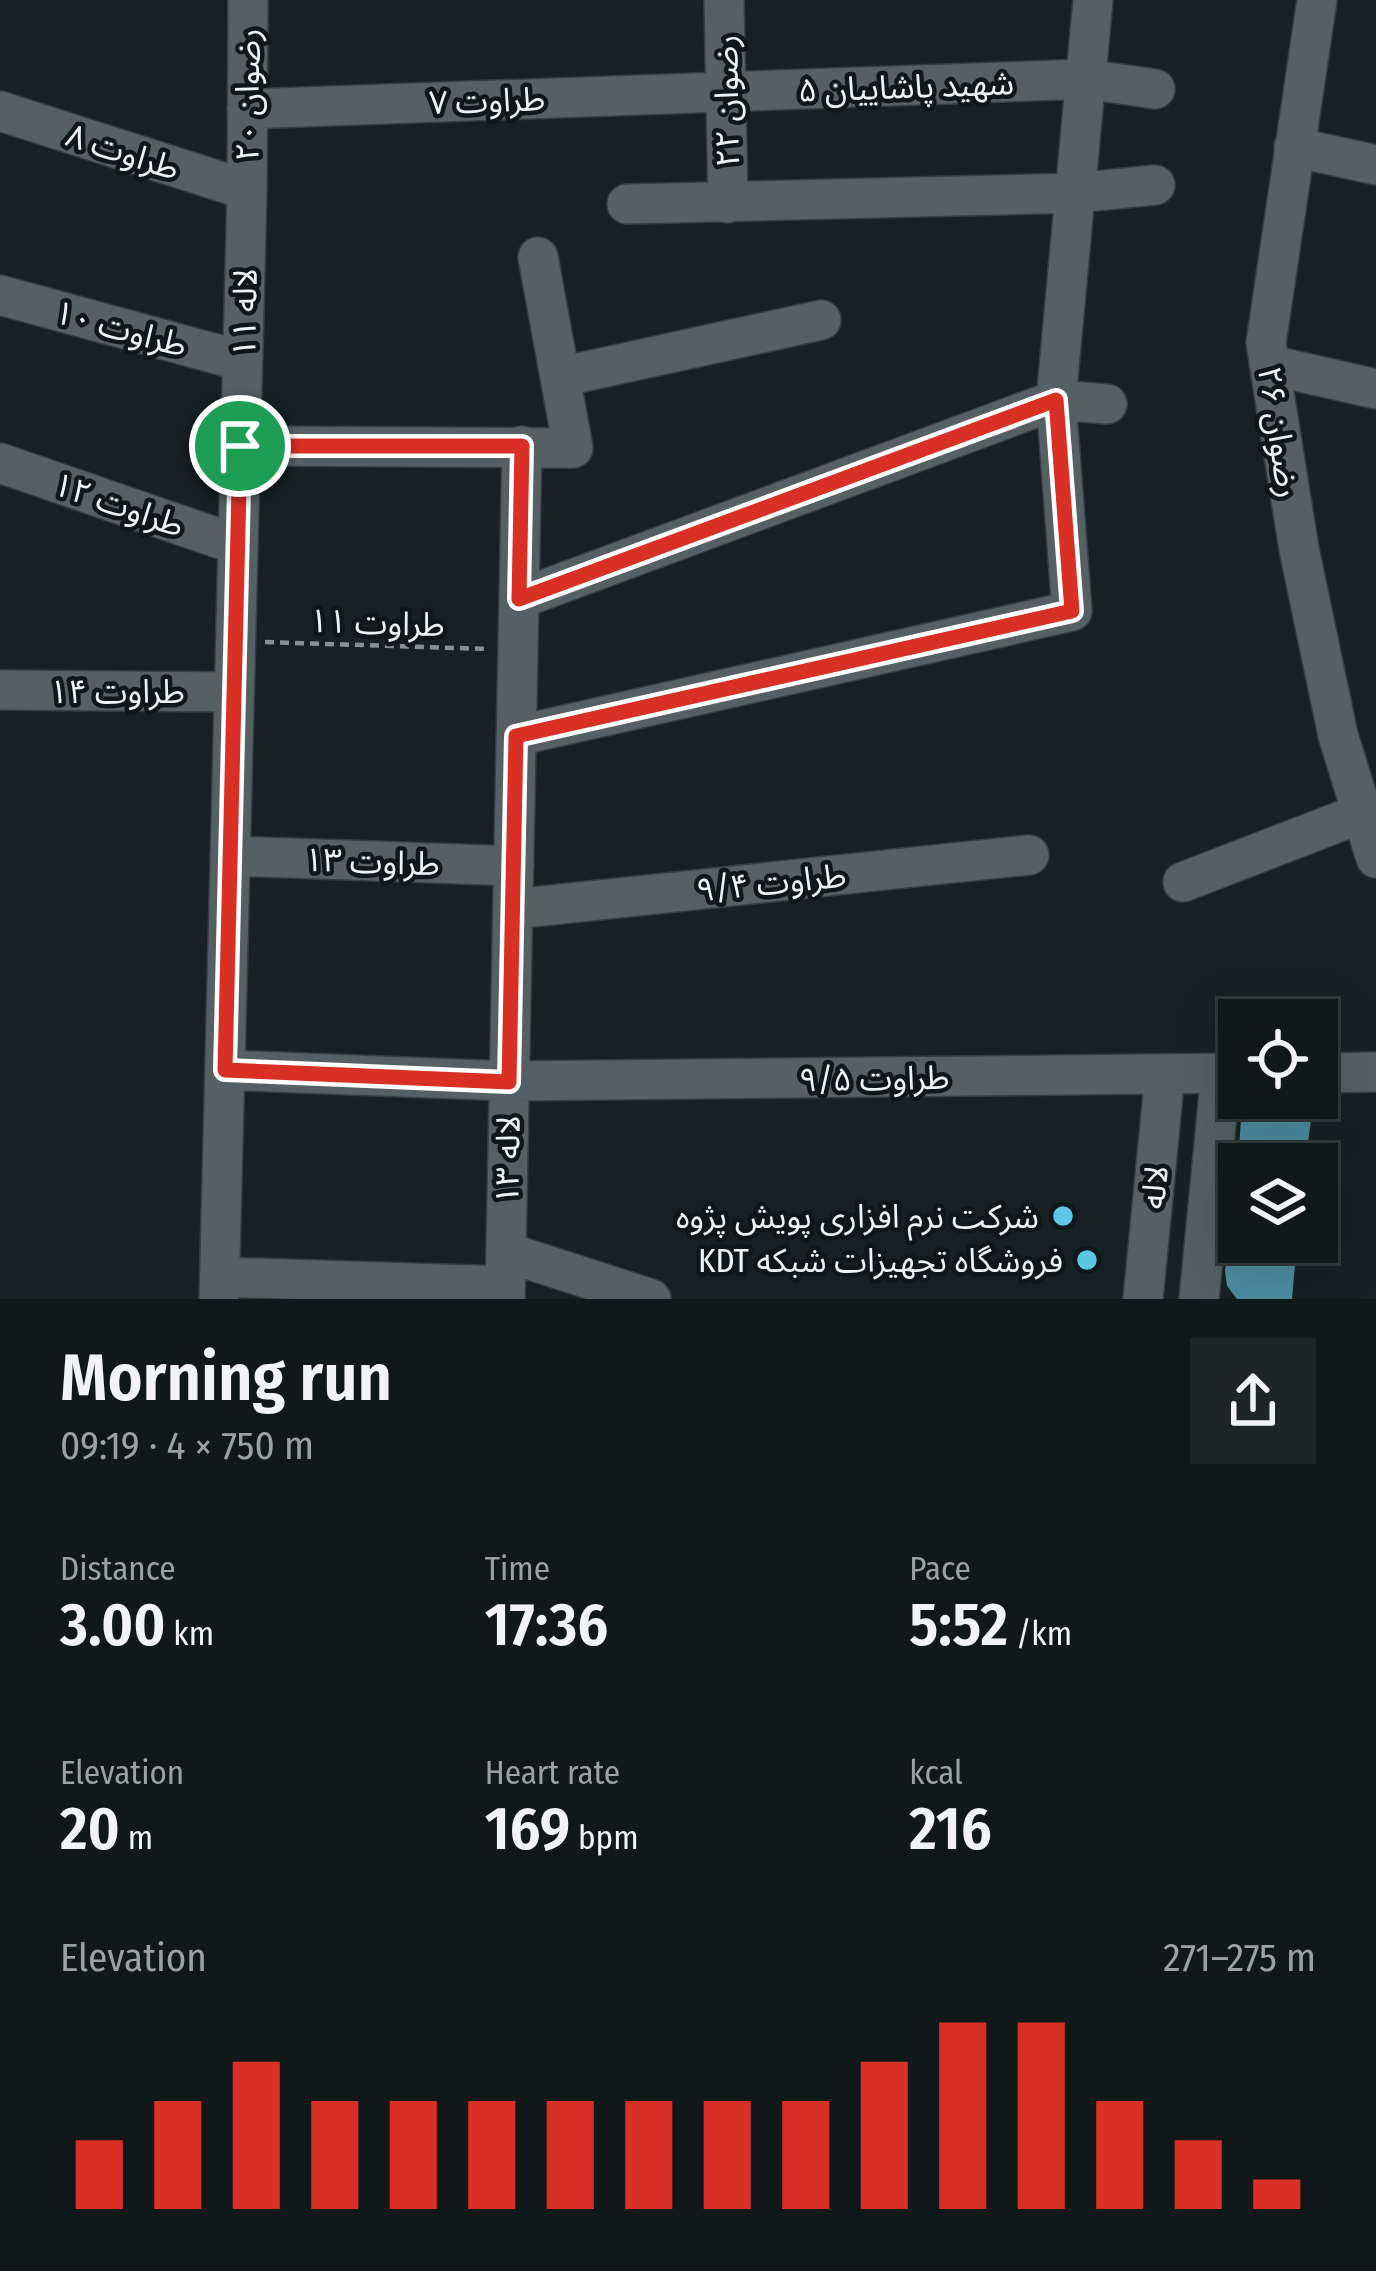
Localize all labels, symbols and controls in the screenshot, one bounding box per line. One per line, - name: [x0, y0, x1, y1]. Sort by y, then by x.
- street label: رضوان ۲۰: [228, 29, 268, 161]
- street label: رضوان ۲۲: [706, 34, 748, 168]
- street label: شهید پاشاییان ۵: [797, 63, 1015, 112]
- street label: طراوت ۷: [428, 79, 546, 123]
- street label: طراوت ۸: [61, 115, 184, 189]
- street label: لاله ۱۱: [224, 268, 266, 358]
- street label: طراوت ۱۰: [50, 292, 191, 366]
- street label: رضوان ۲۶: [1249, 364, 1309, 501]
- pin: [189, 395, 291, 497]
- icon: arrive: [207, 413, 273, 479]
- street label: طراوت ۱۲: [48, 464, 189, 546]
- street label: طراوت ۱۱: [309, 601, 445, 645]
- street label: طراوت ۱۴: [49, 672, 185, 712]
- street label: طراوت ۱۳: [304, 840, 440, 884]
- street label: طراوت ۹/۴: [694, 855, 848, 911]
- map controls: [1218, 999, 1338, 1263]
- button: locate: [1218, 999, 1338, 1119]
- street label: طراوت ۹/۵: [798, 1058, 950, 1100]
- street label: لاله ۱۳: [487, 1115, 529, 1205]
- button: layers: [1218, 1143, 1338, 1263]
- street label: لاله: [1133, 1163, 1177, 1211]
- place label: شرکت نرم افزاری پویش پژوه: [676, 1197, 1039, 1241]
- marker: شرکت نرم افزاری پویش پژوه: [1050, 1203, 1076, 1229]
- place label: KDT فروشگاه تجهیزات شبکه: [698, 1241, 1063, 1281]
- marker: KDT فروشگاه تجهیزات شبکه: [1074, 1247, 1100, 1273]
- text: Morning run: [60, 1338, 392, 1417]
- button: share: [1190, 1338, 1316, 1464]
- text: 09:19 · 4 × 750 m: [60, 1423, 314, 1469]
- text: Distance: [60, 1549, 176, 1589]
- text: Time: [485, 1549, 550, 1589]
- text: Pace: [909, 1549, 971, 1589]
- text: 3.00: [60, 1589, 166, 1661]
- text: 17:36: [485, 1589, 608, 1661]
- text: 5:52: [909, 1589, 1008, 1661]
- text: km: [166, 1614, 214, 1654]
- text: /km: [1008, 1614, 1072, 1654]
- text: Elevation: [60, 1753, 184, 1793]
- text: Heart rate: [485, 1753, 620, 1793]
- text: kcal: [909, 1753, 963, 1793]
- text: 20: [60, 1793, 120, 1865]
- text: 169: [485, 1793, 570, 1865]
- text: 216: [909, 1793, 992, 1865]
- text: m: [120, 1818, 153, 1858]
- text: bpm: [570, 1818, 639, 1858]
- text: Elevation: [60, 1935, 207, 1981]
- text: 271–275 m: [1163, 1935, 1316, 1981]

